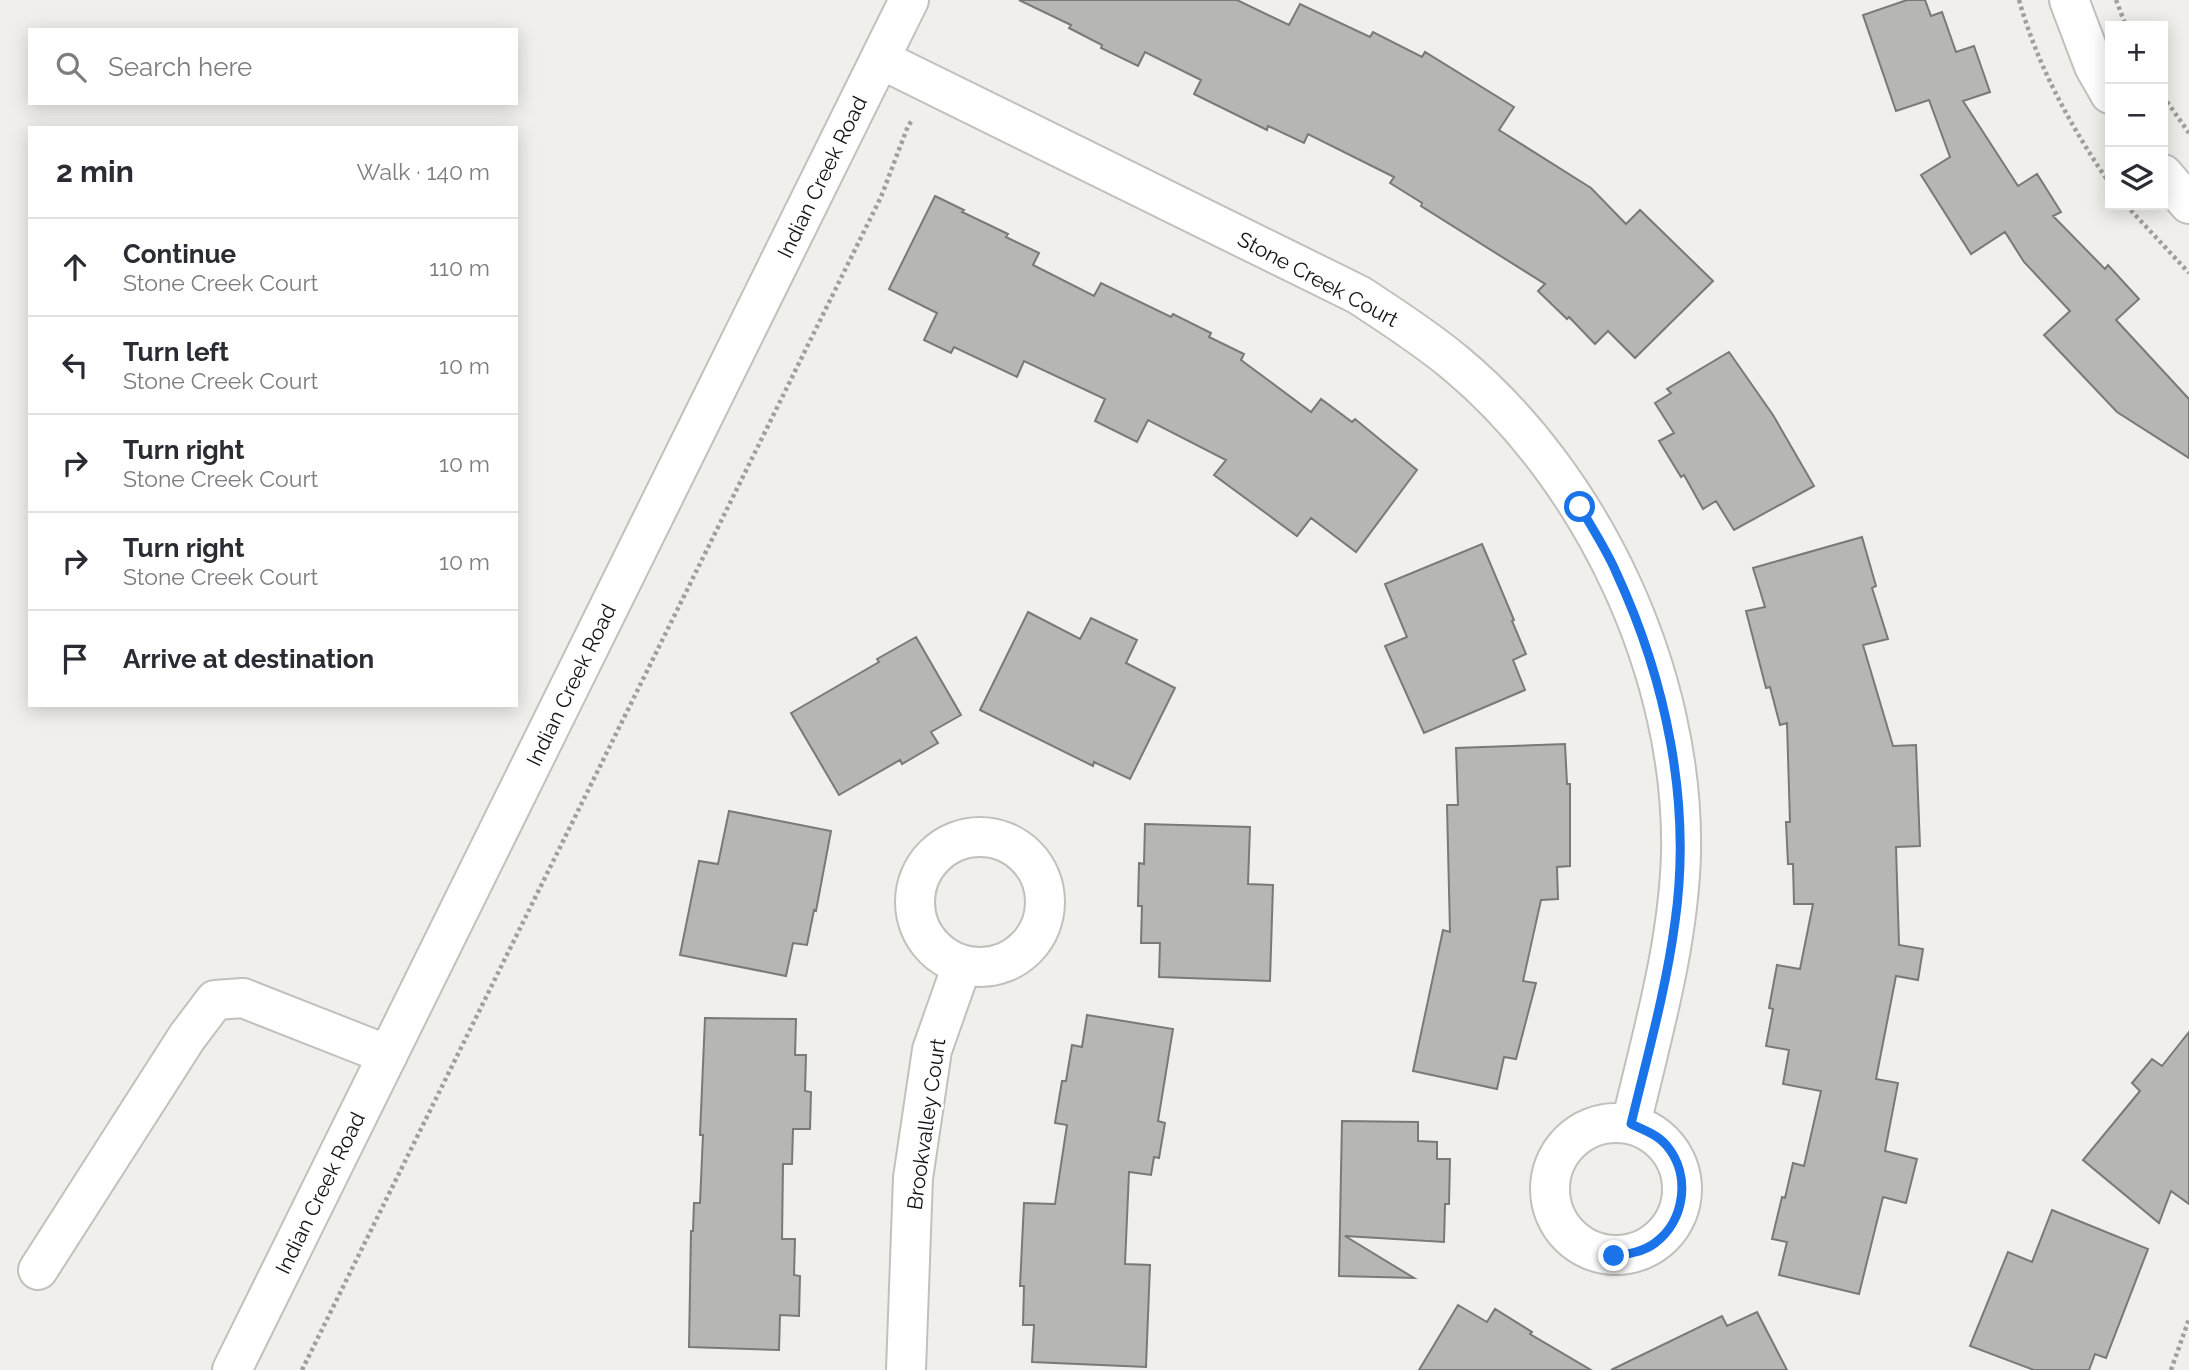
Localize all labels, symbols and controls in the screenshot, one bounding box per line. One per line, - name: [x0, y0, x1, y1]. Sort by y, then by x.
- map controls: [2105, 21, 2168, 210]
- button: +: [2105, 21, 2168, 84]
- search box: [28, 28, 518, 105]
- icon: search: [52, 48, 90, 86]
- text: Search here: [108, 52, 252, 82]
- button: −: [2105, 84, 2168, 147]
- street label: Indian Creek Road: [772, 92, 872, 262]
- button: layers: [2105, 147, 2168, 210]
- text: 2 min: [56, 154, 134, 189]
- text: Walk · 140 m: [357, 158, 490, 185]
- street label: Stone Creek Court: [1233, 226, 1403, 332]
- text: Continue: [123, 239, 236, 269]
- icon: ahead: [56, 248, 94, 286]
- text: 110 m: [429, 254, 490, 281]
- text: Stone Creek Court: [123, 269, 318, 296]
- text: Turn left: [123, 337, 229, 367]
- icon: left: [56, 346, 94, 384]
- text: 10 m: [439, 352, 490, 379]
- text: Stone Creek Court: [123, 367, 318, 394]
- text: Turn right: [123, 435, 244, 465]
- icon: right: [56, 444, 94, 482]
- text: 10 m: [439, 450, 490, 477]
- text: Stone Creek Court: [123, 465, 318, 492]
- route start: [1564, 491, 1595, 522]
- text: Turn right: [123, 533, 244, 563]
- icon: right: [56, 542, 94, 580]
- text: 10 m: [439, 548, 490, 575]
- text: Stone Creek Court: [123, 563, 318, 590]
- street label: Indian Creek Road: [521, 600, 621, 770]
- icon: arrive: [56, 640, 94, 678]
- text: Arrive at destination: [123, 644, 374, 674]
- street label: Brookvalley Court: [902, 1037, 950, 1211]
- street label: Indian Creek Road: [270, 1108, 370, 1278]
- route end: [1598, 1240, 1629, 1271]

